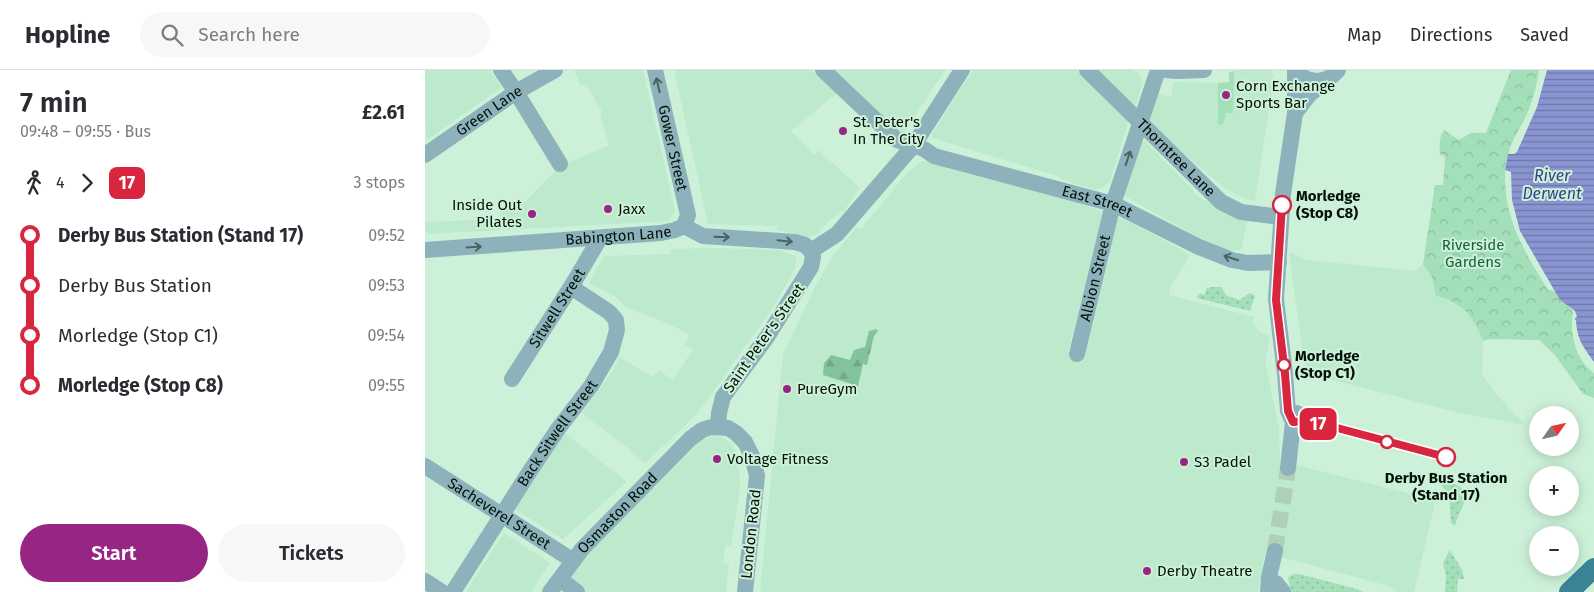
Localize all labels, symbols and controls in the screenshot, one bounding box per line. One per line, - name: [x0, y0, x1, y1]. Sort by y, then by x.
- search box: [140, 12, 490, 57]
- text: Hopline: [25, 21, 110, 49]
- icon: search: [158, 21, 186, 49]
- text: Search here: [198, 23, 300, 46]
- text: Map: [1347, 24, 1382, 46]
- text: Directions: [1410, 24, 1492, 46]
- text: Saved: [1520, 24, 1569, 46]
- one-way arrow: [653, 77, 662, 93]
- place label: Corn Exchange Sports Bar: [1236, 77, 1335, 112]
- street label: Green Lane: [453, 81, 525, 140]
- text: 7 min: [20, 86, 88, 119]
- marker: Corn Exchange Sports Bar: [1220, 89, 1232, 101]
- text: £2.61: [362, 101, 405, 124]
- street label: Gower Street: [654, 103, 691, 193]
- place label: St. Peter's In The City: [853, 113, 925, 148]
- street label: Thorntree Lane: [1133, 115, 1219, 200]
- text: 09:48 – 09:55 · Bus: [20, 122, 151, 141]
- marker: St. Peter's In The City: [837, 125, 849, 137]
- one-way arrow: [1124, 150, 1134, 166]
- water label: River Derwent: [1522, 166, 1582, 203]
- icon: walk: [20, 169, 48, 197]
- icon: forward: [73, 169, 101, 197]
- text: 17: [119, 172, 135, 194]
- text: 4: [56, 173, 65, 192]
- text: 3 stops: [353, 173, 405, 192]
- street label: East Street: [1060, 182, 1136, 222]
- place label: Morledge (Stop C8): [1296, 187, 1360, 222]
- marker: Morledge (Stop C8): [1272, 195, 1292, 215]
- place label: Inside Out Pilates: [452, 196, 523, 231]
- place label: Jaxx: [618, 200, 646, 218]
- marker: Jaxx: [602, 203, 614, 215]
- marker: Inside Out Pilates: [526, 208, 538, 220]
- street label: Babington Lane: [565, 222, 673, 249]
- text: Derby Bus Station (Stand 17): [58, 224, 303, 247]
- text: 09:52: [368, 226, 405, 245]
- one-way arrow: [713, 232, 729, 242]
- street label: Albion Street: [1076, 232, 1114, 323]
- one-way arrow: [777, 236, 793, 246]
- park label: Riverside Gardens: [1442, 236, 1504, 271]
- one-way arrow: [465, 242, 481, 251]
- one-way arrow: [1223, 253, 1239, 263]
- street label: Sitwell Street: [525, 265, 589, 351]
- text: Derby Bus Station: [58, 274, 212, 297]
- text: 09:53: [368, 276, 405, 295]
- street label: Saint Peter's Street: [720, 279, 809, 396]
- text: Morledge (Stop C1): [58, 324, 218, 347]
- text: 09:54: [367, 326, 405, 345]
- place label: Morledge (Stop C1): [1295, 347, 1359, 382]
- marker: Morledge (Stop C1): [1277, 358, 1291, 372]
- text: Morledge (Stop C8): [58, 374, 223, 397]
- text: 09:55: [368, 376, 405, 395]
- street label: Back Sitwell Street: [513, 377, 602, 490]
- place label: PureGym: [797, 380, 857, 398]
- marker: PureGym: [781, 383, 793, 395]
- north arrow: [1529, 406, 1579, 456]
- map controls: [1529, 406, 1579, 576]
- line badge: 17: [1295, 408, 1341, 440]
- text: 17: [1310, 413, 1326, 435]
- unlabelled marker: [1380, 435, 1394, 449]
- marker: Derby Bus Station (Stand 17): [1436, 447, 1456, 467]
- place label: Voltage Fitness: [727, 450, 828, 468]
- marker: Voltage Fitness: [711, 453, 723, 465]
- place label: S3 Padel: [1194, 453, 1252, 471]
- marker: S3 Padel: [1178, 456, 1190, 468]
- button: +: [1529, 466, 1579, 516]
- street label: Osmaston Road: [574, 469, 661, 557]
- place label: Derby Bus Station (Stand 17): [1385, 469, 1507, 504]
- street label: Sacheverel Street: [444, 474, 554, 553]
- street label: London Road: [737, 488, 765, 580]
- button: Start: [20, 524, 208, 582]
- button: Tickets: [218, 524, 405, 582]
- button: −: [1529, 526, 1579, 576]
- place label: Derby Theatre: [1157, 562, 1253, 580]
- marker: Derby Theatre: [1141, 565, 1153, 577]

